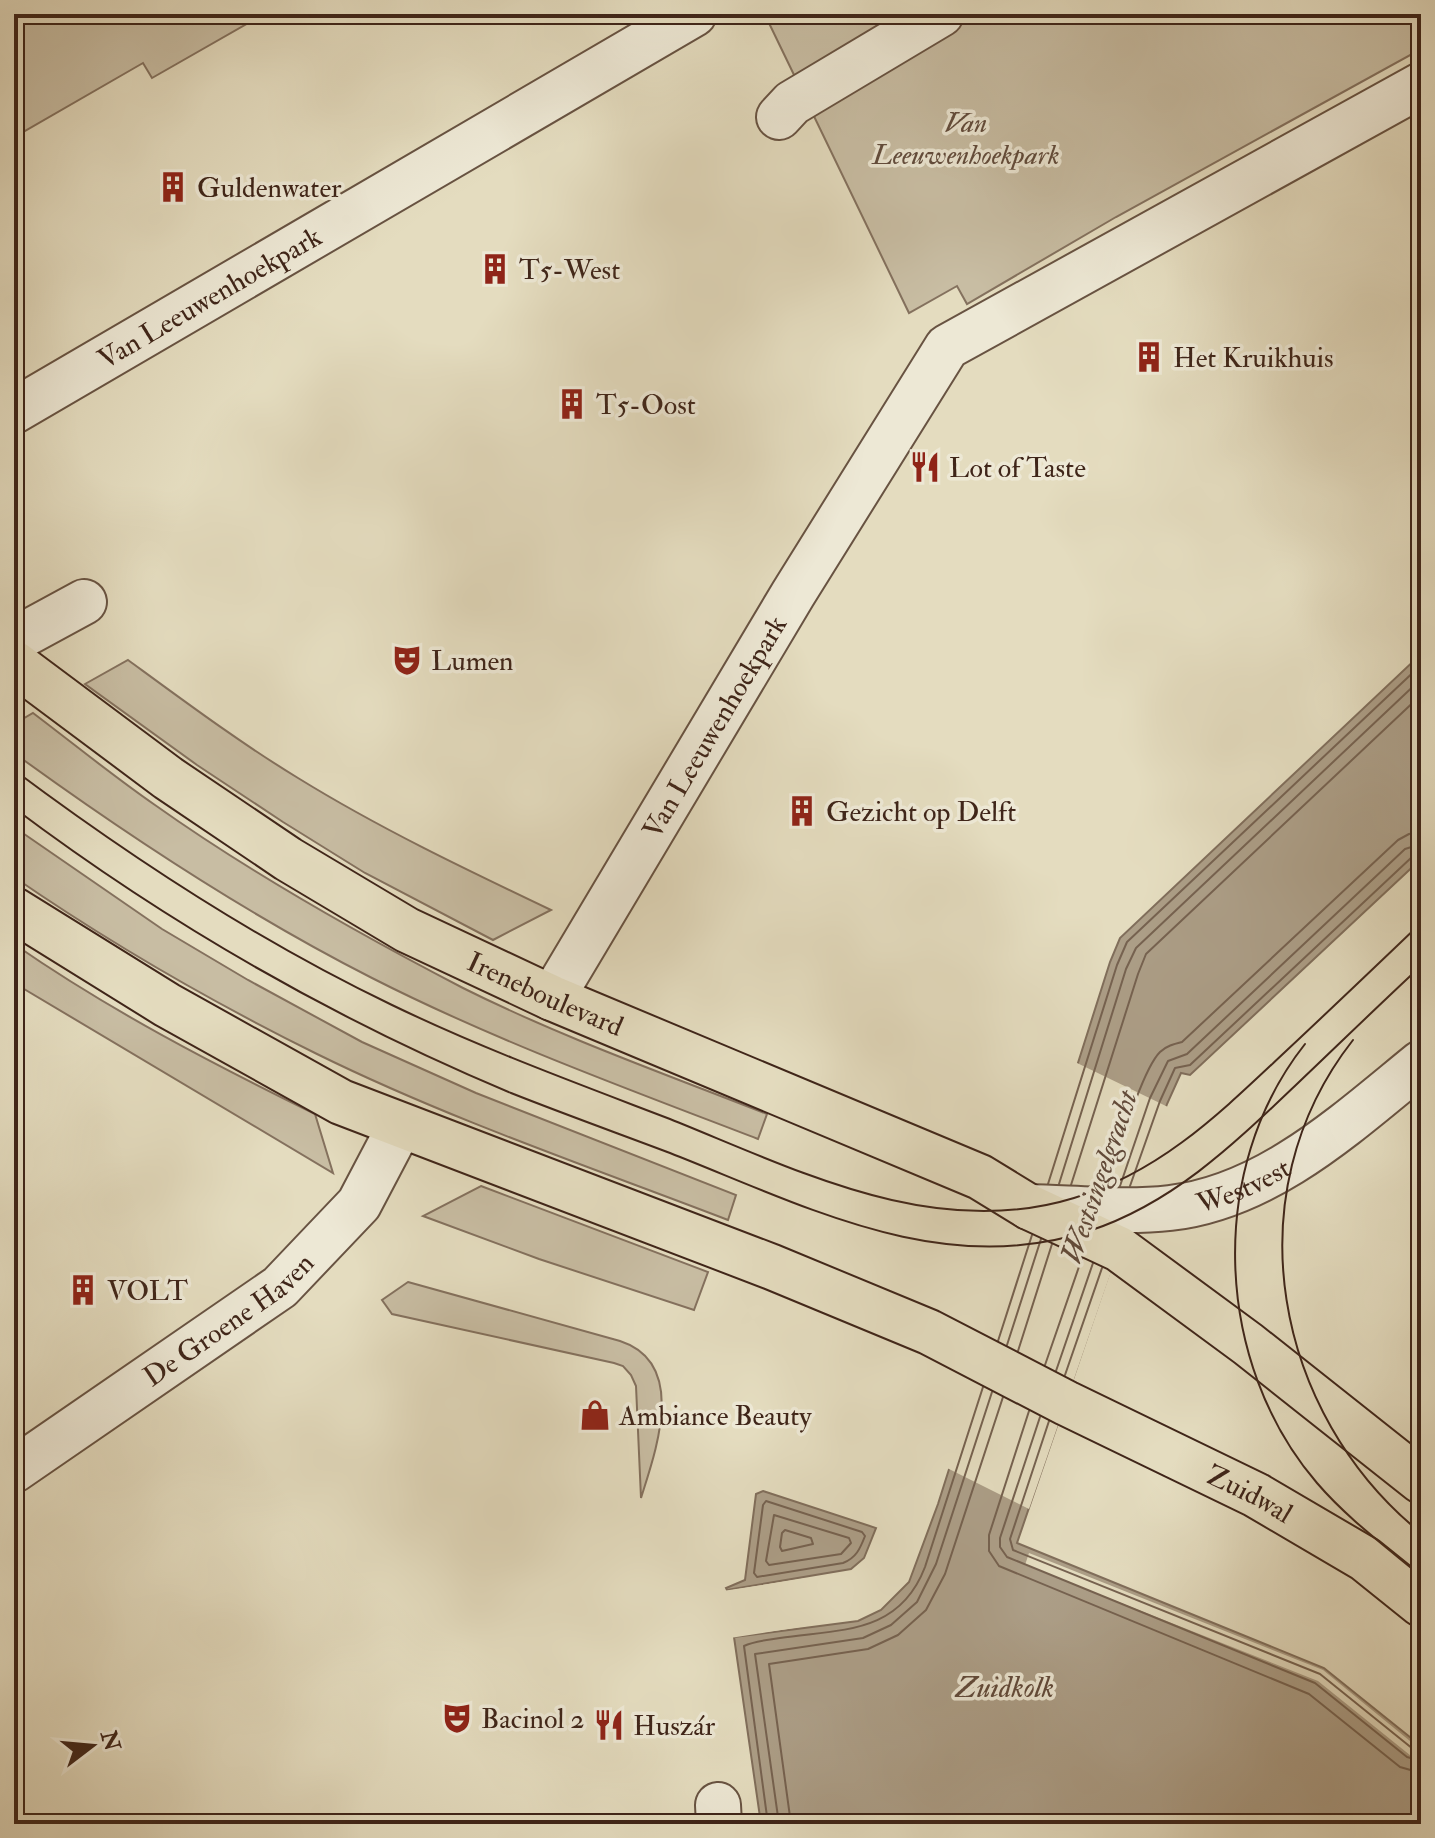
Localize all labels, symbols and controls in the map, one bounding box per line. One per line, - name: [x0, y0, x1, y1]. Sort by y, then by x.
- park label: Van Leeuwenhoekpark: [871, 106, 1060, 173]
- building icon: Guldenwater: [156, 170, 190, 204]
- place label: Guldenwater: [197, 171, 342, 206]
- street label: Van Leeuwenhoekpark: [92, 219, 329, 377]
- building icon: T5-West: [478, 252, 512, 286]
- place label: T5-West: [519, 253, 620, 288]
- building icon: Het Kruikhuis: [1132, 340, 1166, 374]
- place label: Het Kruikhuis: [1173, 341, 1334, 376]
- building icon: T5-Oost: [555, 387, 589, 421]
- place label: T5-Oost: [596, 388, 696, 423]
- restaurant icon: Lot of Taste: [908, 450, 942, 484]
- place label: Lot of Taste: [949, 451, 1086, 486]
- street label: Van Leeuwenhoekpark: [635, 609, 795, 845]
- theatre icon: Lumen: [390, 643, 424, 677]
- place label: Lumen: [431, 644, 514, 679]
- building icon: Gezicht op Delft: [785, 794, 819, 828]
- place label: Gezicht op Delft: [826, 795, 1016, 830]
- street label: Ireneboulevard: [461, 945, 629, 1045]
- water label: Westsingelgracht: [1053, 1084, 1147, 1269]
- street label: Westvest: [1192, 1151, 1297, 1222]
- street label: De Groene Haven: [137, 1246, 322, 1395]
- building icon: VOLT: [66, 1273, 100, 1307]
- place label: VOLT: [107, 1274, 188, 1309]
- shop icon: Ambiance Beauty: [578, 1398, 612, 1432]
- place label: Ambiance Beauty: [618, 1399, 812, 1434]
- street label: Zuidwal: [1201, 1458, 1299, 1532]
- water label: Zuidkolk: [954, 1669, 1054, 1706]
- theatre icon: Bacinol 2: [440, 1701, 474, 1735]
- place label: Bacinol 2: [481, 1702, 585, 1737]
- north arrow: [52, 1706, 132, 1786]
- restaurant icon: Huszár: [592, 1708, 626, 1742]
- place label: Huszár: [633, 1709, 716, 1744]
- text: N: [94, 1726, 127, 1754]

